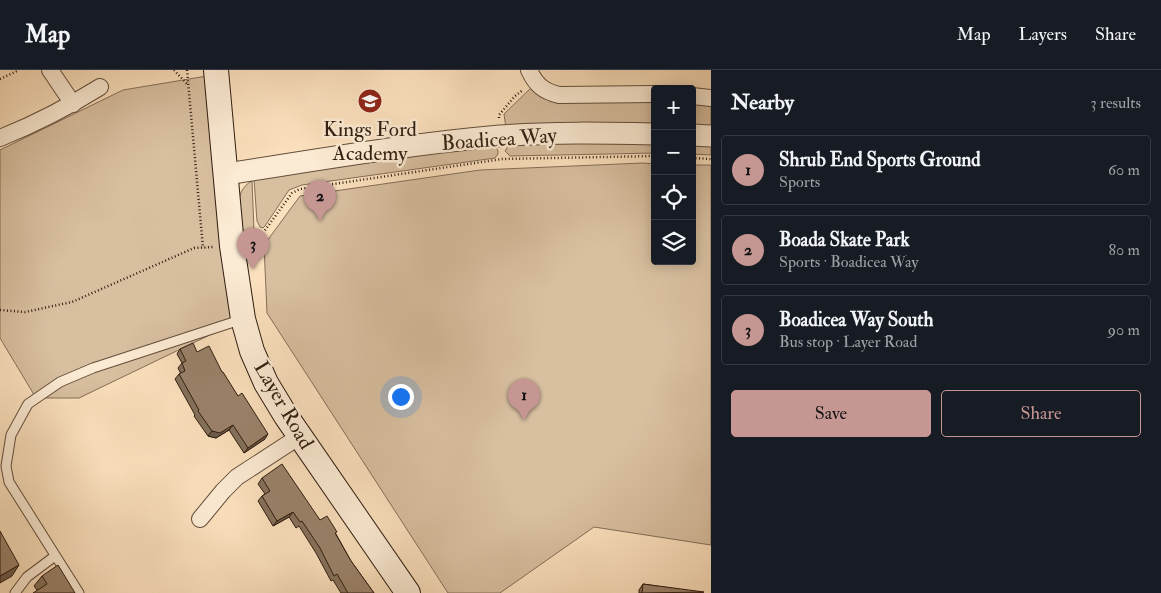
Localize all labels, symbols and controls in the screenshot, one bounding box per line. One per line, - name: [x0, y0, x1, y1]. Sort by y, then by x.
- text: Map: [25, 19, 70, 50]
- text: Map: [957, 23, 991, 46]
- text: Layers: [1019, 23, 1067, 46]
- text: Share: [1095, 23, 1136, 46]
- map controls: [651, 85, 696, 265]
- button: +: [651, 85, 696, 130]
- school or university icon: Kings Ford Academy: [357, 88, 383, 114]
- text: Nearby: [731, 89, 794, 116]
- text: 3 results: [1090, 93, 1141, 113]
- place label: Kings Ford Academy: [323, 116, 418, 167]
- street label: Boadicea Way: [440, 122, 558, 157]
- button: −: [651, 130, 696, 175]
- text: Shrub End Sports Ground: [779, 148, 981, 172]
- text: 1: [745, 160, 751, 180]
- text: 60 m: [1108, 160, 1140, 180]
- text: Sports: [779, 172, 820, 192]
- button: locate: [651, 175, 696, 220]
- pin: 2: [304, 180, 336, 221]
- button: layers: [651, 220, 696, 265]
- pin: 3: [237, 228, 269, 269]
- text: Boada Skate Park: [779, 228, 910, 252]
- text: 2: [744, 240, 752, 260]
- text: 80 m: [1109, 240, 1140, 260]
- text: Sports · Boadicea Way: [779, 252, 918, 272]
- text: Boadicea Way South: [779, 308, 933, 332]
- text: 3: [745, 320, 751, 340]
- text: 90 m: [1108, 320, 1140, 340]
- text: Bus stop · Layer Road: [779, 332, 917, 352]
- street label: Layer Road: [247, 356, 320, 455]
- pin: 1: [508, 379, 540, 420]
- your location: [388, 384, 414, 410]
- button: Save: [731, 390, 931, 437]
- button: Share: [941, 390, 1141, 437]

